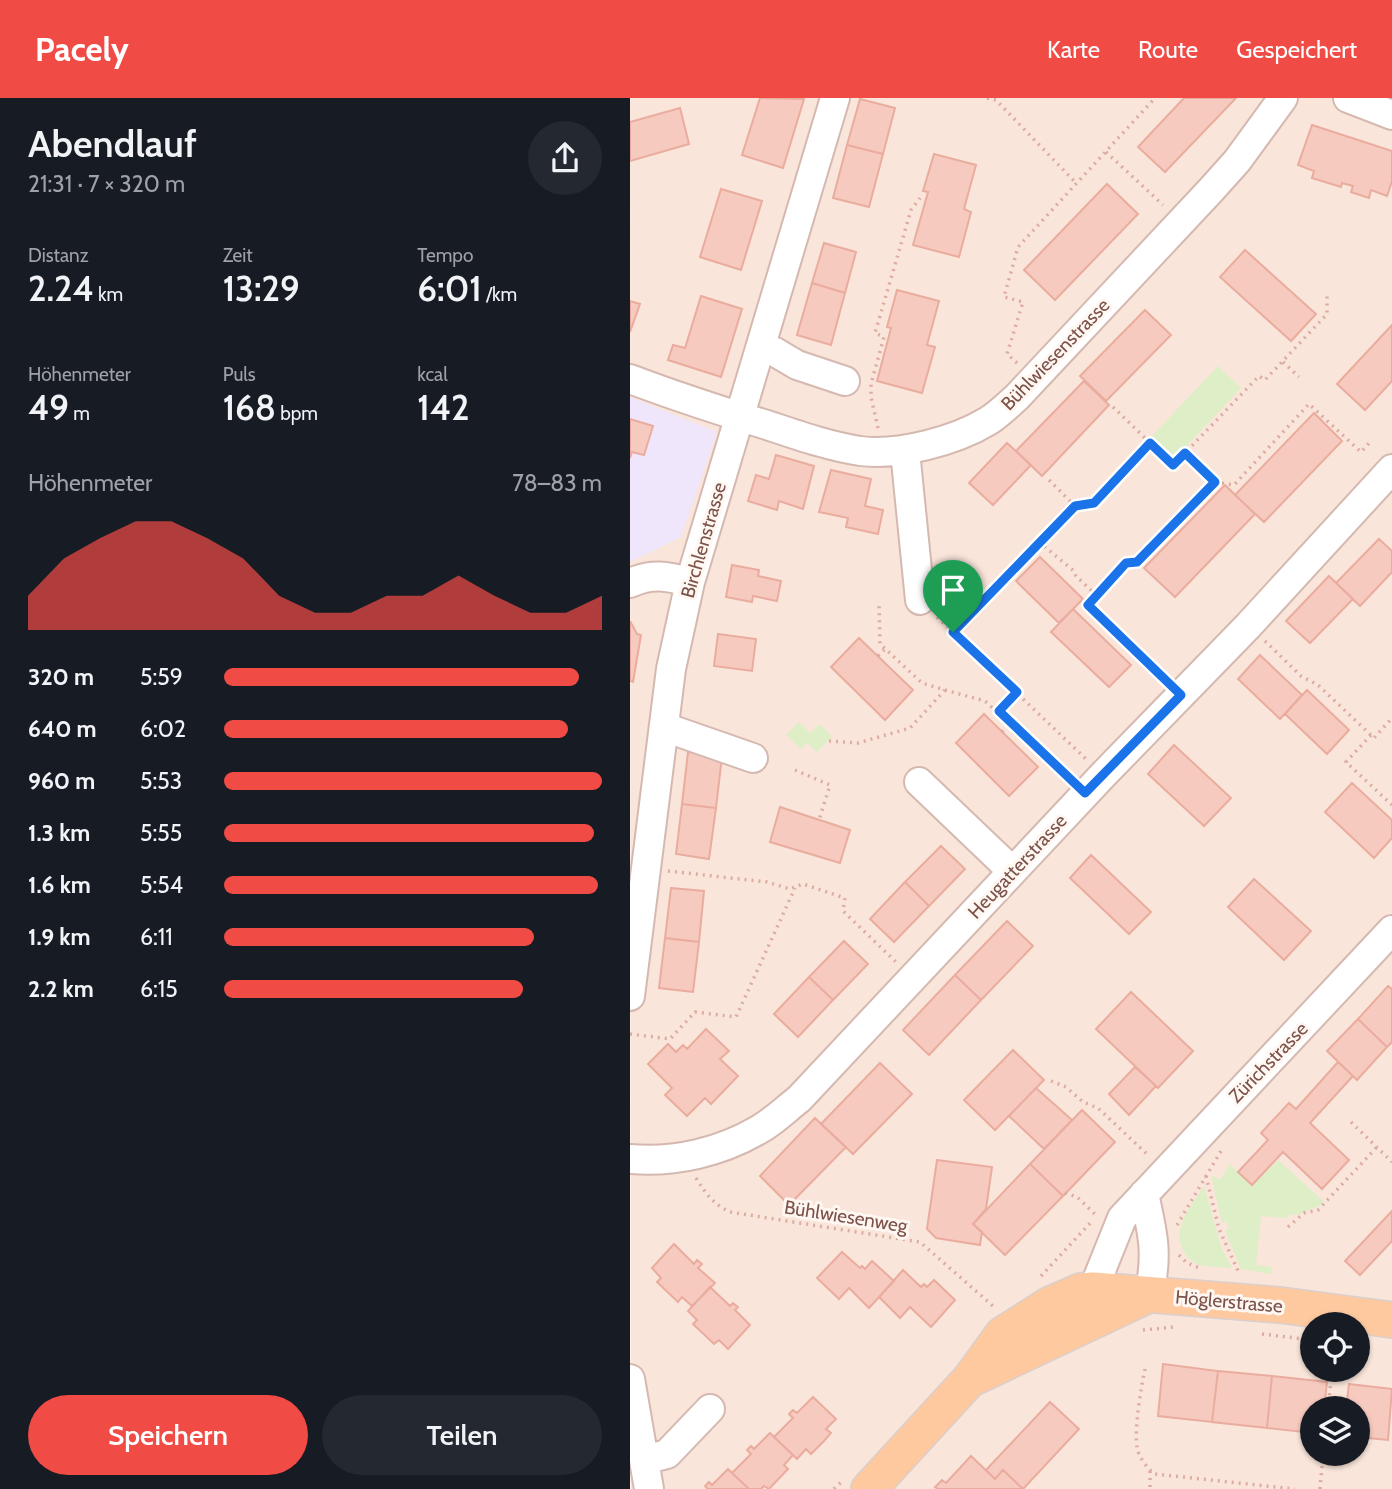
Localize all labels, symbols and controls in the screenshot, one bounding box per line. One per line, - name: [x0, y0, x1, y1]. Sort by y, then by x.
- text: Pacely: [35, 29, 129, 69]
- text: Karte: [1047, 35, 1100, 64]
- text: Route: [1138, 35, 1198, 64]
- text: Gespeichert: [1236, 35, 1357, 64]
- text: Abendlauf: [28, 120, 197, 167]
- button: share: [528, 121, 602, 195]
- text: 21:31 · 7 × 320 m: [28, 170, 185, 198]
- text: Distanz: [28, 244, 89, 267]
- text: Zeit: [223, 244, 253, 267]
- text: Tempo: [417, 244, 473, 267]
- text: 2.24: [28, 267, 94, 310]
- text: 13:29: [223, 267, 300, 310]
- text: 6:01: [417, 267, 482, 310]
- text: km: [94, 283, 123, 306]
- text: /km: [482, 283, 517, 306]
- street label: Bühlwiesenstrasse: [996, 294, 1115, 415]
- text: Höhenmeter: [28, 363, 131, 386]
- text: Puls: [223, 363, 256, 386]
- text: kcal: [417, 363, 448, 386]
- text: 49: [28, 386, 69, 429]
- text: 168: [223, 386, 276, 429]
- text: 142: [417, 386, 469, 429]
- text: m: [69, 402, 90, 425]
- text: bpm: [276, 402, 318, 425]
- text: Höhenmeter: [28, 469, 152, 497]
- text: 78–83 m: [512, 469, 602, 497]
- street label: Birchlenstrasse: [676, 479, 731, 601]
- pin: [923, 560, 983, 632]
- icon: arrive: [934, 571, 972, 609]
- text: 320 m: [28, 663, 94, 691]
- text: 5:59: [140, 663, 183, 691]
- text: 640 m: [28, 715, 97, 743]
- text: 6:02: [140, 715, 186, 743]
- text: 960 m: [28, 767, 95, 795]
- text: 5:53: [140, 767, 182, 795]
- street label: Heugatterstrasse: [963, 809, 1072, 923]
- text: 1.3 km: [28, 819, 90, 847]
- text: 5:55: [140, 819, 182, 847]
- text: 1.6 km: [28, 871, 91, 899]
- text: 5:54: [140, 871, 183, 899]
- text: 1.9 km: [28, 923, 91, 951]
- text: 6:11: [140, 923, 173, 951]
- text: 2.2 km: [28, 975, 94, 1003]
- text: 6:15: [140, 975, 178, 1003]
- street label: Zürichstrasse: [1224, 1017, 1313, 1108]
- street label: Bühlwiesenweg: [783, 1195, 910, 1238]
- street label: Höglerstrasse: [1174, 1285, 1284, 1318]
- map controls: [1300, 1312, 1370, 1466]
- button: locate: [1300, 1312, 1370, 1382]
- button: Speichern: [28, 1395, 308, 1475]
- button: Teilen: [322, 1395, 602, 1475]
- button: layers: [1300, 1396, 1370, 1466]

